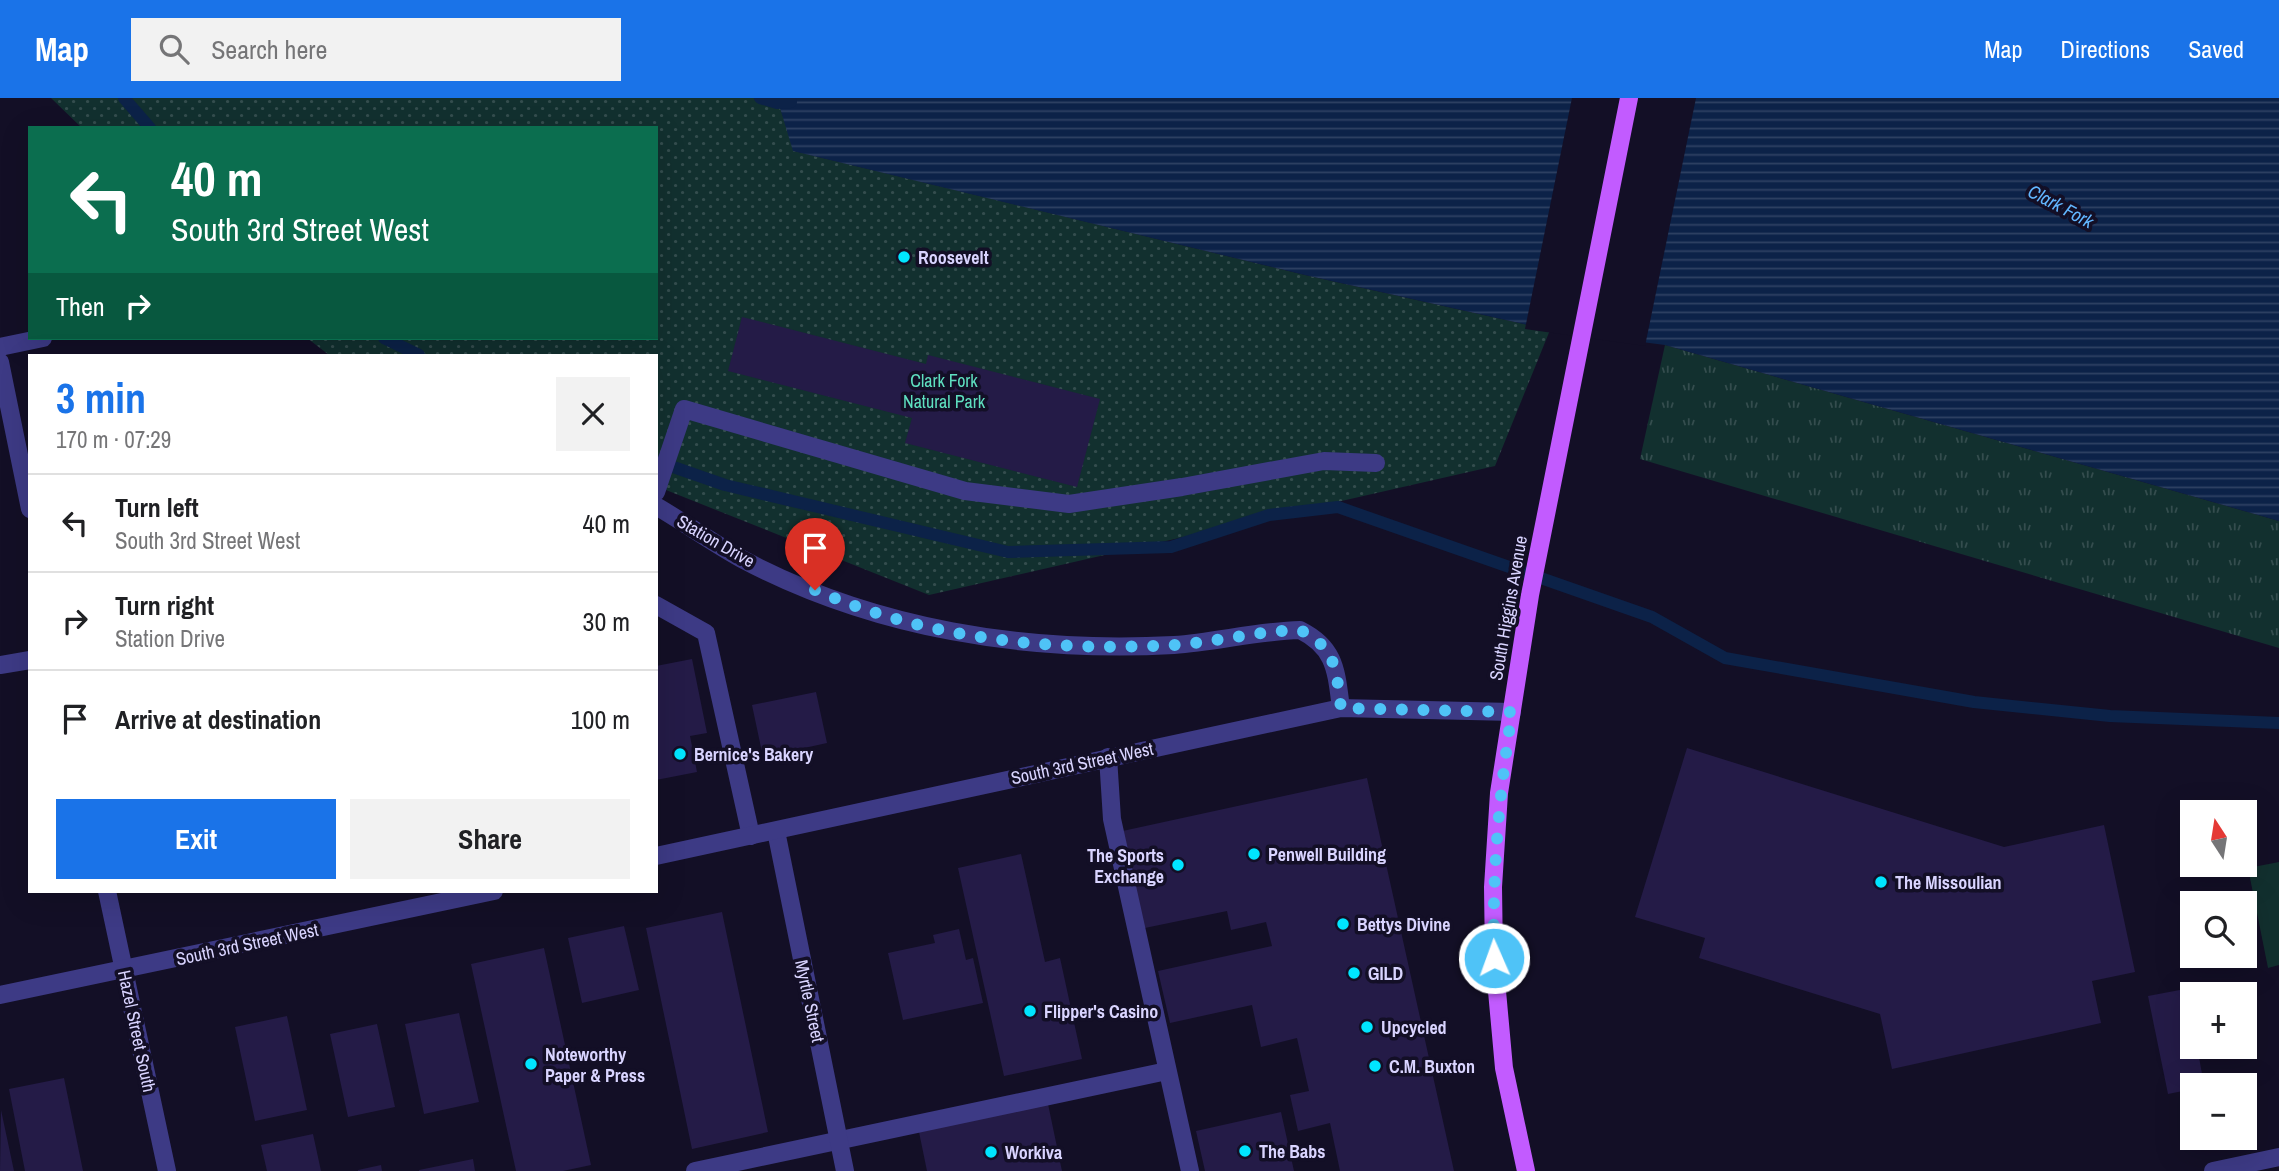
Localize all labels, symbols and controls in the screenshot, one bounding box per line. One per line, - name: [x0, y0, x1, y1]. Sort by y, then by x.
- search box: [131, 18, 621, 81]
- text: Map: [35, 27, 89, 71]
- icon: search: [155, 30, 193, 68]
- text: Search here: [211, 32, 327, 67]
- text: Map: [1984, 33, 2022, 65]
- text: Directions: [2060, 33, 2150, 65]
- text: Saved: [2188, 33, 2244, 65]
- text: 40 m: [171, 145, 263, 211]
- icon: left: [56, 154, 147, 245]
- water label: Clark Fork: [2023, 178, 2100, 235]
- text: South 3rd Street West: [171, 208, 429, 251]
- place label: Roosevelt: [918, 245, 989, 270]
- marker: Roosevelt: [896, 249, 912, 265]
- icon: right: [119, 287, 157, 325]
- text: Then: [56, 289, 105, 324]
- park label: Clark Fork Natural Park: [903, 368, 986, 414]
- text: 3 min: [56, 370, 146, 426]
- button: close: [556, 377, 630, 451]
- text: 170 m · 07:29: [56, 424, 171, 455]
- text: Turn left: [115, 490, 199, 525]
- icon: left: [56, 504, 94, 542]
- text: 40 m: [583, 506, 630, 541]
- street label: Station Drive: [672, 509, 760, 573]
- pin: [785, 518, 845, 590]
- text: South 3rd Street West: [115, 525, 300, 556]
- icon: arrive: [796, 529, 834, 567]
- street label: South Higgins Avenue: [1483, 534, 1533, 682]
- text: Turn right: [115, 588, 214, 623]
- icon: right: [56, 602, 94, 640]
- text: 30 m: [583, 604, 630, 639]
- text: Station Drive: [115, 623, 225, 654]
- icon: arrive: [56, 700, 94, 738]
- text: Arrive at destination: [115, 702, 321, 737]
- text: 100 m: [571, 702, 630, 737]
- street label: South 3rd Street West: [1008, 736, 1156, 790]
- place label: Bernice's Bakery: [694, 742, 814, 767]
- marker: Bernice's Bakery: [672, 746, 688, 762]
- button: Exit: [56, 799, 336, 879]
- button: Share: [350, 799, 630, 879]
- north arrow: [2180, 800, 2258, 877]
- map controls: [2180, 800, 2257, 1150]
- place label: Penwell Building: [1268, 842, 1386, 867]
- place label: The Sports Exchange: [1087, 843, 1164, 889]
- marker: Penwell Building: [1246, 846, 1262, 862]
- marker: The Sports Exchange: [1170, 857, 1186, 873]
- place label: The Missoulian: [1895, 870, 2002, 895]
- marker: The Missoulian: [1873, 874, 1889, 890]
- button: search: [2180, 891, 2257, 968]
- place label: Bettys Divine: [1357, 912, 1451, 937]
- marker: Bettys Divine: [1335, 916, 1351, 932]
- street label: South 3rd Street West: [173, 917, 321, 971]
- position arrow: [1457, 921, 1531, 995]
- street label: Myrtle Street: [789, 957, 831, 1045]
- place label: GILD: [1368, 961, 1404, 986]
- marker: GILD: [1346, 965, 1362, 981]
- street label: Hazel Street South: [112, 968, 162, 1094]
- button: +: [2180, 982, 2257, 1059]
- place label: Flipper's Casino: [1044, 999, 1158, 1024]
- marker: Flipper's Casino: [1022, 1003, 1038, 1019]
- place label: Upcycled: [1381, 1015, 1447, 1040]
- marker: Upcycled: [1359, 1019, 1375, 1035]
- place label: Noteworthy Paper & Press: [545, 1042, 645, 1088]
- place label: C.M. Buxton: [1389, 1054, 1475, 1079]
- marker: Noteworthy Paper & Press: [523, 1056, 539, 1072]
- marker: C.M. Buxton: [1367, 1058, 1383, 1074]
- button: −: [2180, 1073, 2257, 1150]
- place label: The Babs: [1259, 1139, 1325, 1164]
- place label: Workiva: [1005, 1140, 1063, 1165]
- marker: The Babs: [1237, 1143, 1253, 1159]
- marker: Workiva: [983, 1144, 999, 1160]

